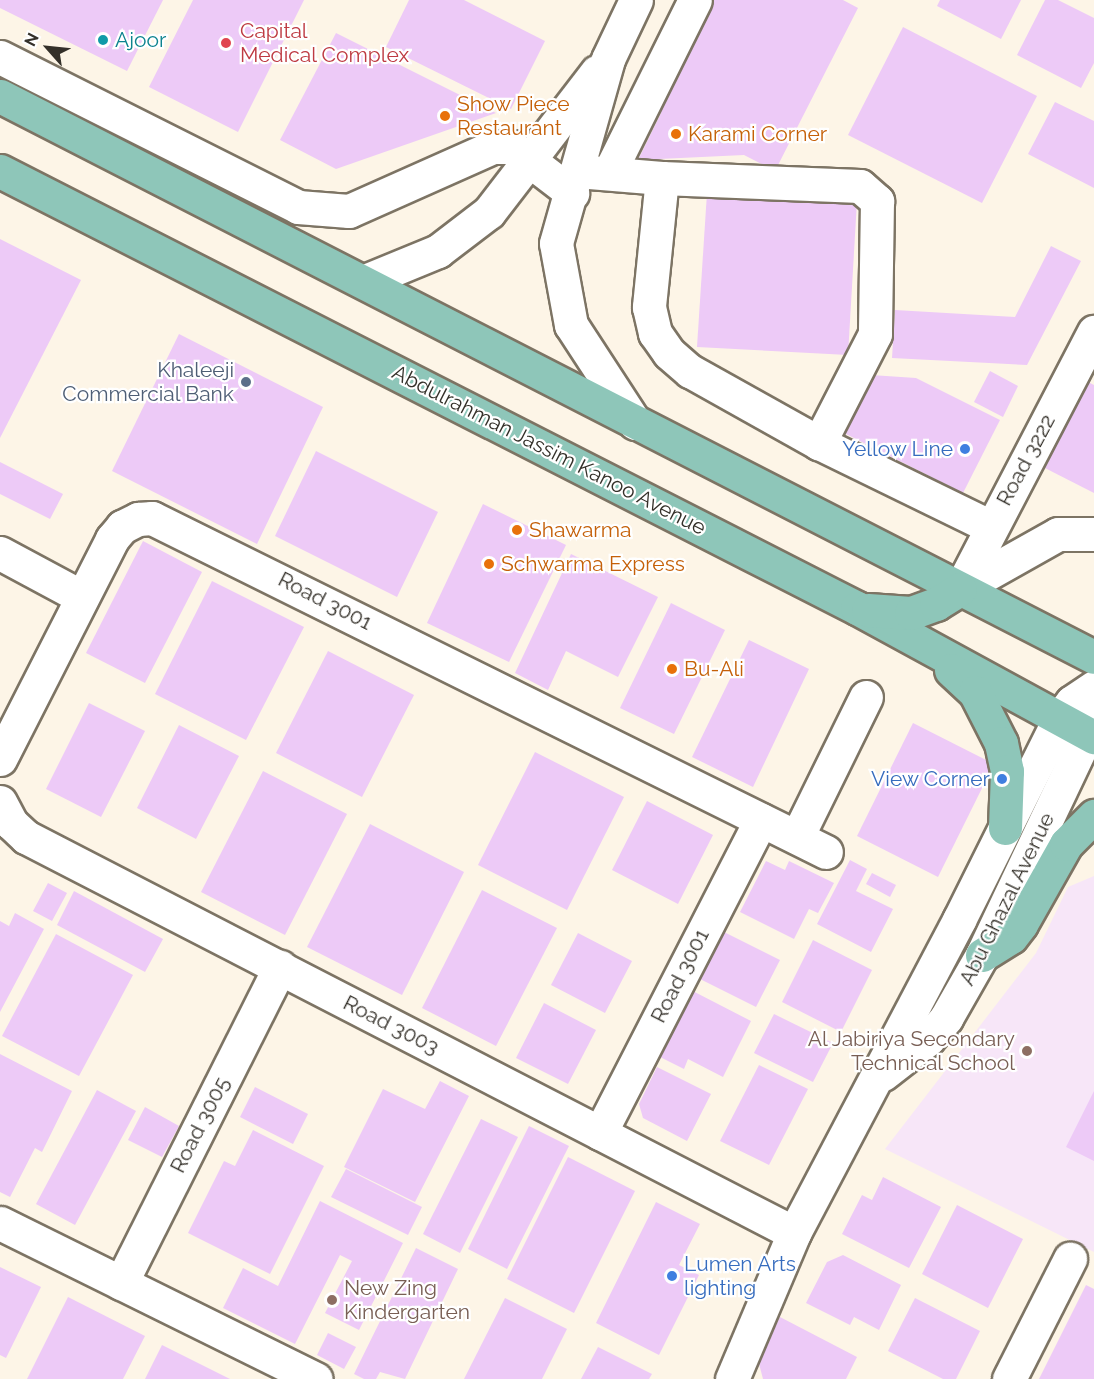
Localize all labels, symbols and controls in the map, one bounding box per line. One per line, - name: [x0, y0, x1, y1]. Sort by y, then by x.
- north arrow: [18, 18, 78, 78]
- place label: Capital Medical Complex: [240, 18, 410, 68]
- place label: Ajoor: [115, 27, 166, 53]
- text: N: [20, 30, 43, 49]
- marker: Ajoor: [96, 33, 110, 47]
- marker: Capital Medical Complex: [217, 34, 235, 52]
- place label: Show Piece Restaurant: [457, 91, 570, 141]
- marker: Show Piece Restaurant: [438, 109, 452, 123]
- place label: Karami Corner: [688, 121, 827, 147]
- marker: Karami Corner: [669, 127, 683, 141]
- place label: Khaleeji Commercial Bank: [62, 357, 234, 407]
- street label: Abdulrahman Jassim Kanoo Avenue: [387, 359, 711, 541]
- marker: Khaleeji Commercial Bank: [239, 375, 253, 389]
- street label: Road 3222: [991, 410, 1061, 510]
- place label: Yellow Line: [842, 436, 953, 462]
- marker: Yellow Line: [958, 442, 972, 456]
- place label: Shawarma: [529, 517, 631, 543]
- marker: Shawarma: [510, 523, 524, 537]
- place label: Schwarma Express: [501, 551, 685, 577]
- marker: Schwarma Express: [482, 557, 496, 571]
- street label: Road 3001: [274, 567, 376, 635]
- place label: Bu-Ali: [684, 656, 744, 682]
- marker: Bu-Ali: [665, 662, 679, 676]
- place label: View Corner: [870, 766, 990, 792]
- marker: View Corner: [995, 772, 1009, 786]
- street label: Abu Ghazal Avenue: [954, 808, 1060, 990]
- street label: Road 3001: [646, 925, 714, 1027]
- street label: Road 3003: [339, 990, 443, 1060]
- place label: Al Jabiriya Secondary Technical School: [806, 1026, 1015, 1076]
- marker: Al Jabiriya Secondary Technical School: [1020, 1044, 1034, 1058]
- street label: Road 3005: [165, 1073, 235, 1177]
- place label: Lumen Arts lighting: [684, 1251, 797, 1301]
- marker: Lumen Arts lighting: [665, 1269, 679, 1283]
- place label: New Zing Kindergarten: [344, 1275, 470, 1325]
- marker: New Zing Kindergarten: [325, 1293, 339, 1307]

